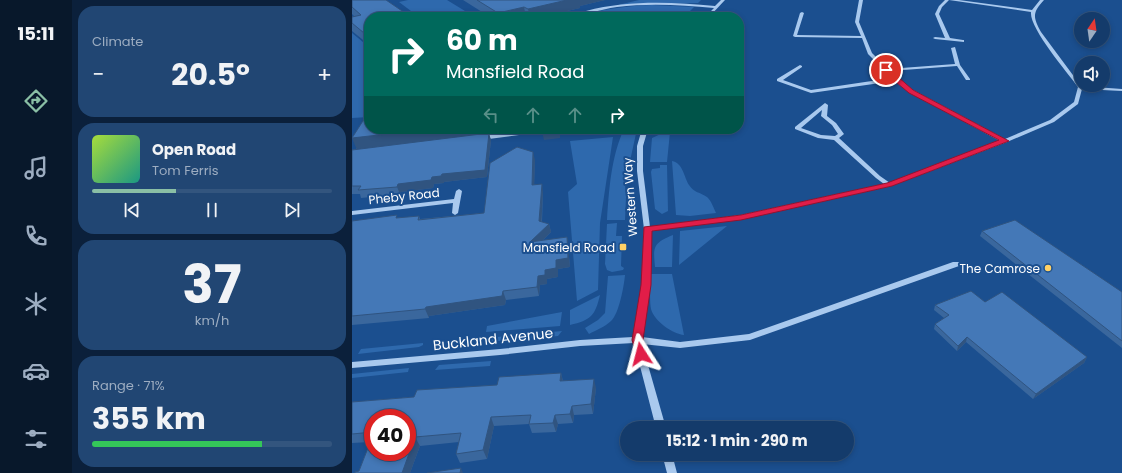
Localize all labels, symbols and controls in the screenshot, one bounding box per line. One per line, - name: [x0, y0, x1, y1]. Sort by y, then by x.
- north arrow: [1074, 12, 1110, 48]
- map controls: [1074, 12, 1110, 92]
- text: 15:11: [17, 21, 55, 46]
- text: 60 m: [446, 21, 518, 60]
- icon: right: [380, 28, 432, 80]
- text: Climate: [92, 32, 143, 51]
- text: 20.5°: [171, 53, 250, 96]
- pin: [869, 53, 903, 87]
- button: sound: [1074, 56, 1110, 92]
- text: −: [92, 59, 104, 90]
- text: +: [317, 59, 332, 90]
- text: Mansfield Road: [446, 59, 584, 84]
- icon: arrive: [875, 59, 897, 81]
- icon: directions: [22, 87, 50, 115]
- icon: left: [480, 104, 502, 126]
- icon: ahead: [522, 104, 544, 126]
- icon: ahead: [564, 104, 586, 126]
- icon: right: [606, 104, 628, 126]
- text: Open Road: [152, 139, 236, 160]
- icon: music: [22, 154, 50, 182]
- street label: Western Way: [619, 157, 641, 237]
- text: Tom Ferris: [152, 161, 219, 180]
- street label: Pheby Road: [368, 184, 440, 208]
- icon: previous: [121, 199, 143, 221]
- icon: pause: [201, 199, 223, 221]
- icon: next: [281, 199, 303, 221]
- icon: phone: [22, 222, 50, 250]
- place label: Mansfield Road: [523, 239, 615, 256]
- marker: Mansfield Road: [618, 242, 628, 252]
- text: 37: [182, 248, 242, 321]
- place label: The Camrose: [960, 260, 1040, 277]
- marker: The Camrose: [1043, 263, 1053, 273]
- icon: climate: [22, 290, 50, 318]
- text: km/h: [195, 311, 229, 330]
- street label: Buckland Avenue: [432, 323, 554, 355]
- position arrow: [620, 333, 662, 375]
- icon: car: [22, 357, 50, 385]
- text: Range · 71%: [92, 376, 165, 395]
- text: 355 km: [92, 397, 206, 440]
- speed limit sign: 40: [364, 409, 416, 461]
- icon: filters: [22, 425, 50, 453]
- text: 15:12 · 1 min · 290 m: [666, 430, 808, 451]

